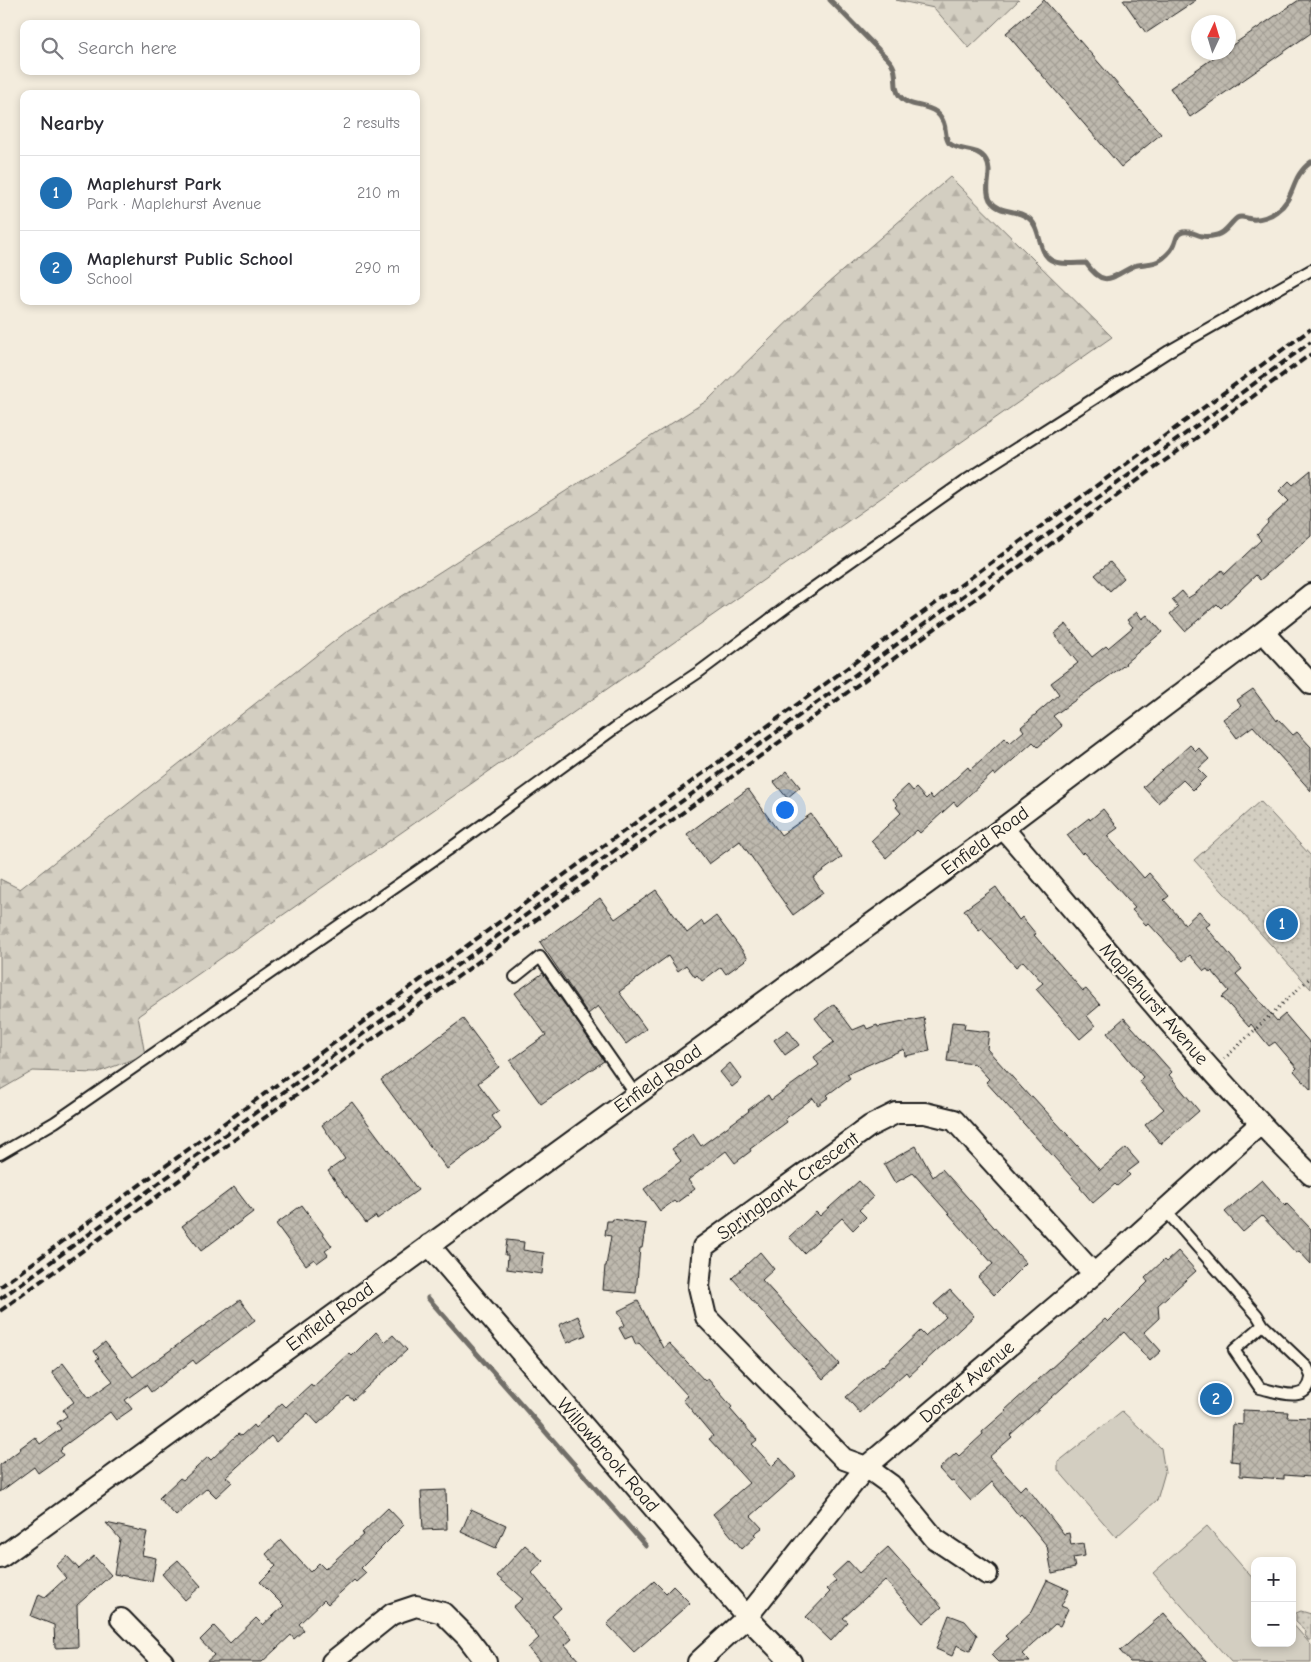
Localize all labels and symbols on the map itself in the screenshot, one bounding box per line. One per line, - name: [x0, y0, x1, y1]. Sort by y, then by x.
- north arrow: [1191, 15, 1236, 60]
- your location: [772, 797, 798, 823]
- street label: Enfield Road: [937, 802, 1033, 880]
- pin: 1: [1266, 905, 1298, 943]
- street label: Maplehurst Avenue: [1095, 938, 1213, 1070]
- street label: Enfield Road: [610, 1040, 706, 1118]
- street label: Springbank Crescent: [713, 1127, 864, 1245]
- street label: Enfield Road: [282, 1278, 378, 1356]
- street label: Dorset Avenue: [915, 1336, 1019, 1428]
- pin: 2: [1200, 1380, 1232, 1418]
- street label: Willowbrook Road: [552, 1393, 664, 1517]

